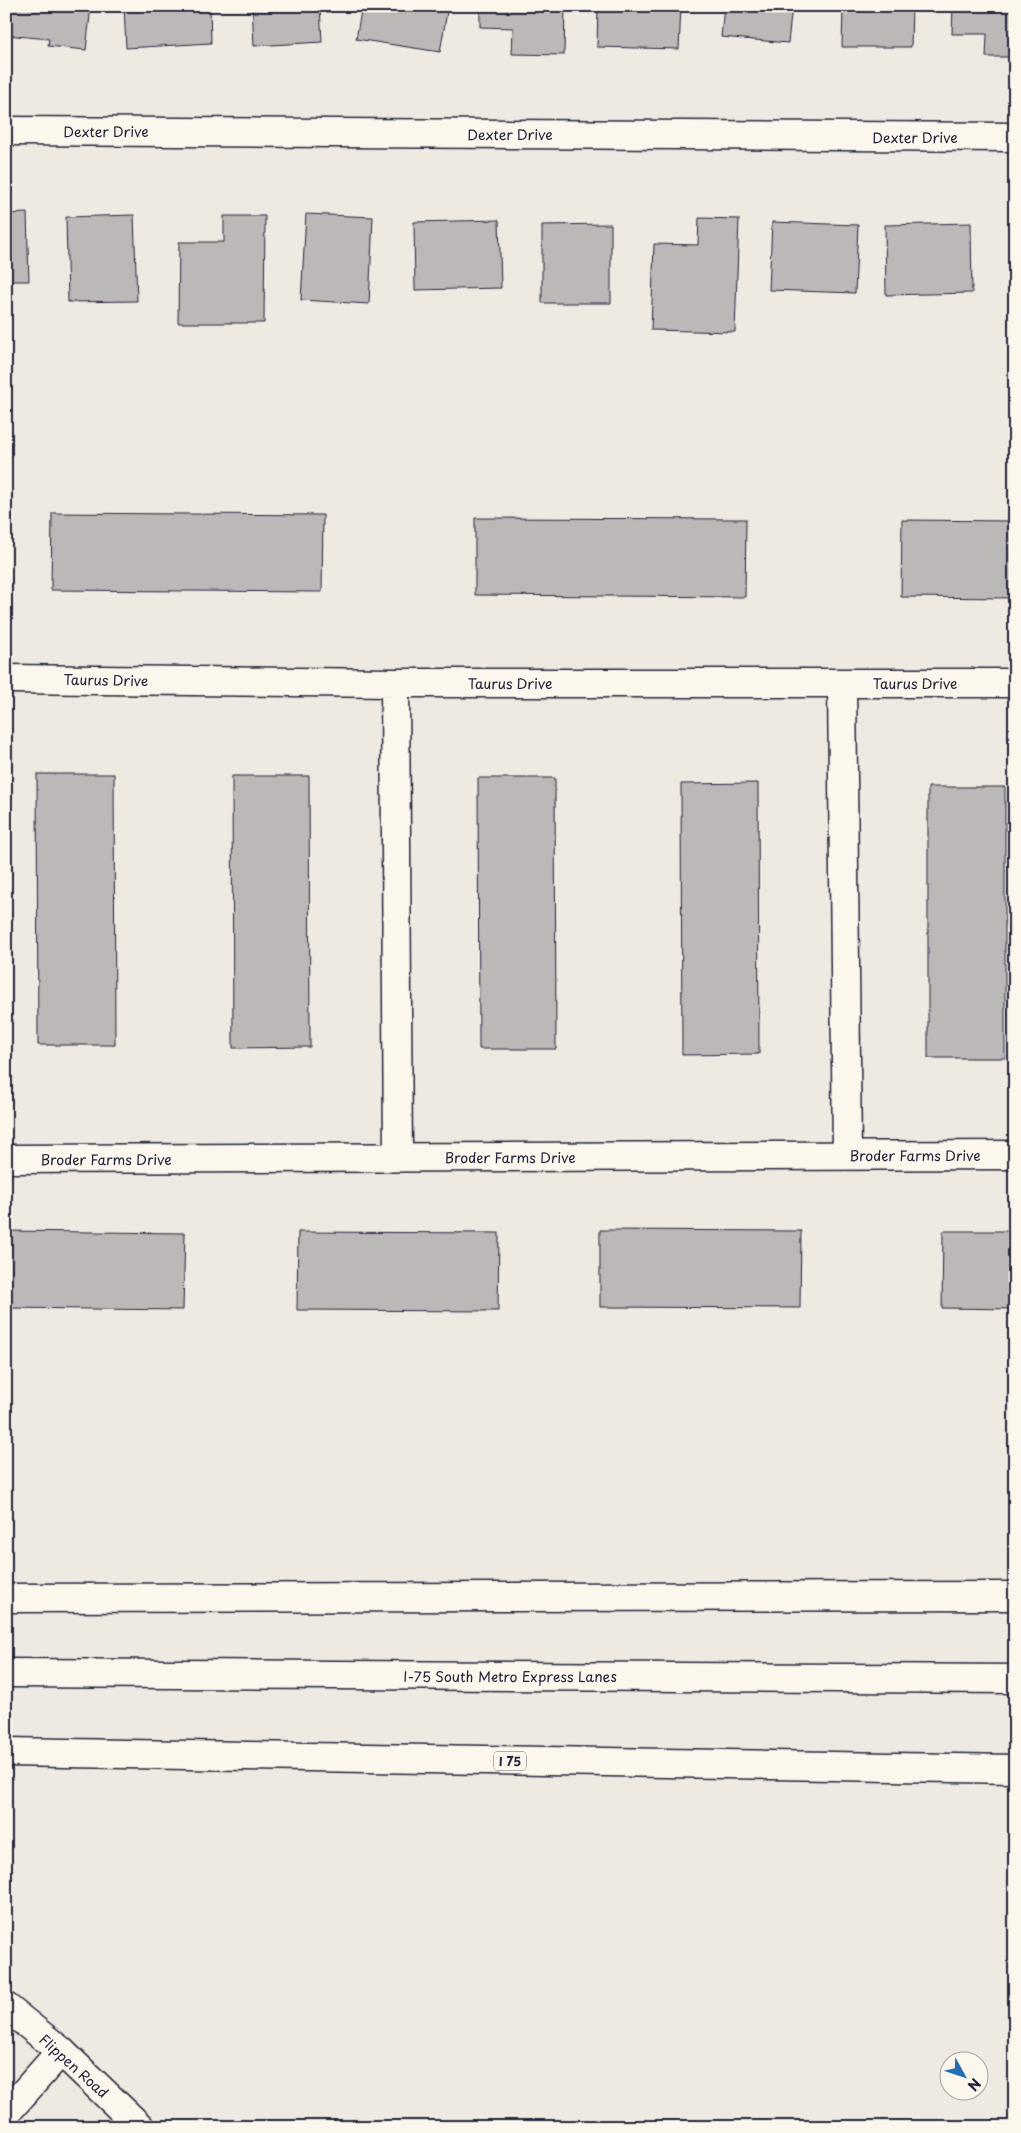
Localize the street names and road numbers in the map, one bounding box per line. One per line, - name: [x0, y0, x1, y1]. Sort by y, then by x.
- street label: Dexter Drive: [63, 121, 149, 142]
- street label: Dexter Drive: [467, 124, 553, 145]
- street label: Dexter Drive: [872, 127, 958, 148]
- street label: Taurus Drive: [63, 669, 149, 691]
- street label: Taurus Drive: [468, 673, 552, 694]
- street label: Taurus Drive: [873, 673, 957, 694]
- street label: Broder Farms Drive: [849, 1145, 981, 1166]
- street label: Broder Farms Drive: [444, 1147, 576, 1168]
- street label: Broder Farms Drive: [40, 1149, 172, 1170]
- street label: I-75 South Metro Express Lanes: [403, 1666, 617, 1687]
- road number: I 75: [494, 1752, 526, 1770]
- street label: Flippen Road: [35, 2029, 113, 2103]

